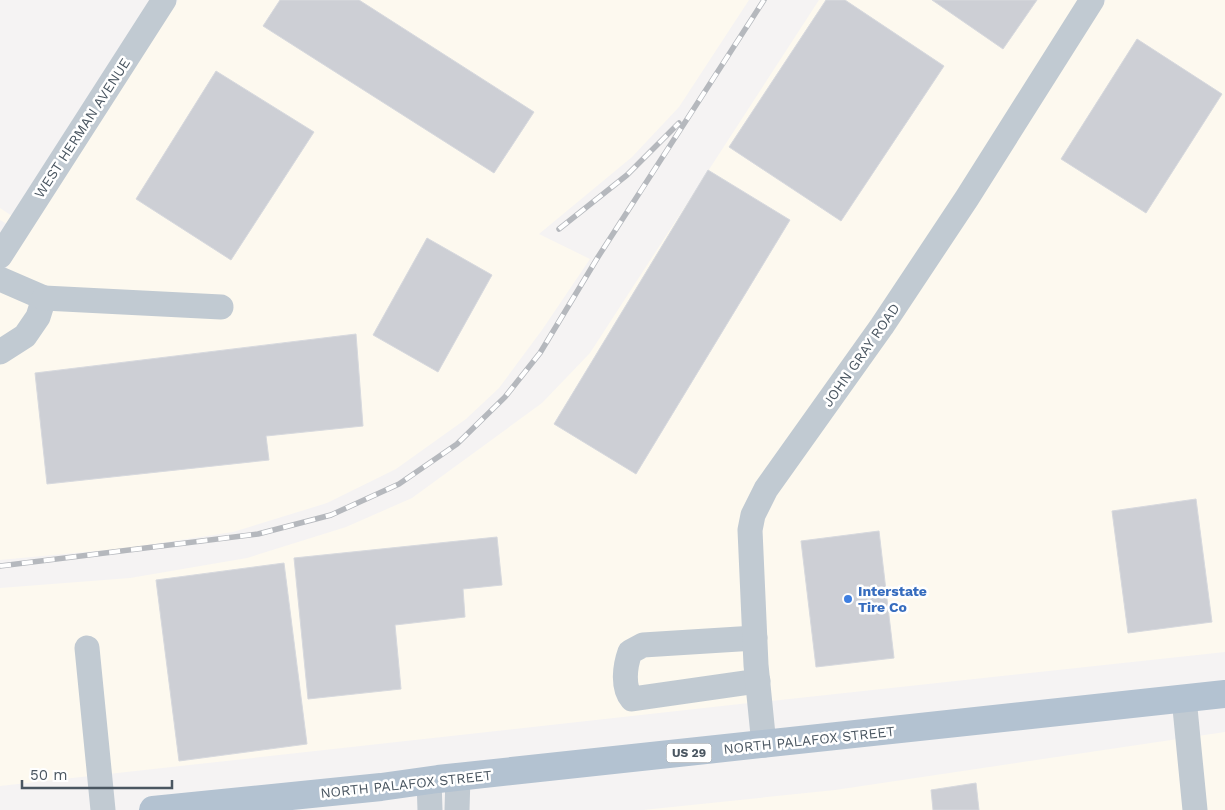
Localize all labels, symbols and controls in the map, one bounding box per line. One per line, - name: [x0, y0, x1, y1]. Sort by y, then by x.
- street label: WEST HERMAN AVENUE: [31, 55, 133, 201]
- street label: JOHN GRAY ROAD: [819, 300, 903, 410]
- place label: Interstate Tire Co: [858, 583, 927, 615]
- marker: Interstate Tire Co: [842, 593, 854, 605]
- street label: NORTH PALAFOX STREET: [723, 723, 896, 757]
- road number: US 29: [666, 744, 712, 762]
- scale bar: [22, 758, 172, 790]
- text: 50 m: [30, 766, 67, 784]
- street label: NORTH PALAFOX STREET: [320, 767, 493, 801]

